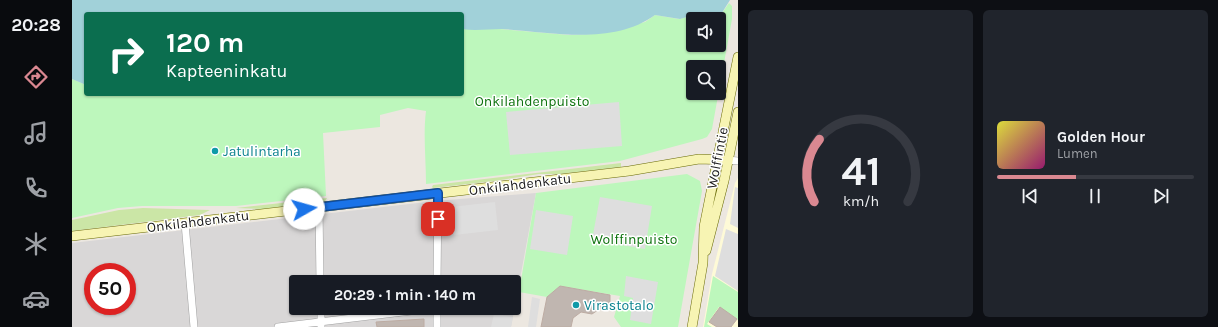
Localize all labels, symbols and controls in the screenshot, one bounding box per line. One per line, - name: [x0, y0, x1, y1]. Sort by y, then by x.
- map controls: [686, 12, 726, 100]
- button: sound: [686, 12, 726, 52]
- text: 20:28: [11, 14, 61, 36]
- text: 120 m: [166, 26, 244, 59]
- icon: right: [100, 28, 152, 80]
- text: Kapteeninkatu: [166, 60, 287, 82]
- button: search: [686, 60, 726, 100]
- icon: directions: [22, 63, 50, 91]
- park label: Onkilahdenpuisto: [475, 93, 589, 110]
- icon: music: [22, 119, 50, 147]
- street label: Wolffintie: [703, 126, 732, 190]
- text: Golden Hour: [1057, 128, 1145, 146]
- place label: Jatulintarha: [223, 143, 301, 160]
- marker: Jatulintarha: [210, 146, 220, 156]
- text: 41: [841, 146, 880, 194]
- text: Lumen: [1057, 146, 1098, 161]
- street label: Onkilahdenkatu: [468, 170, 572, 199]
- icon: phone: [22, 174, 50, 202]
- icon: previous: [1019, 185, 1041, 207]
- icon: pause: [1084, 185, 1106, 207]
- icon: next: [1150, 185, 1172, 207]
- position arrow: [283, 188, 325, 230]
- text: km/h: [842, 192, 879, 209]
- pin: [421, 202, 455, 236]
- street label: Onkilahdenkatu: [146, 207, 250, 236]
- icon: arrive: [427, 208, 449, 230]
- icon: climate: [22, 230, 50, 258]
- park label: Wolffinpuisto: [591, 231, 677, 248]
- speed limit sign: 50: [84, 263, 136, 315]
- icon: car: [22, 285, 50, 313]
- text: 20:29 · 1 min · 140 m: [334, 286, 476, 304]
- place label: Virastotalo: [584, 297, 654, 314]
- marker: Virastotalo: [571, 300, 581, 310]

